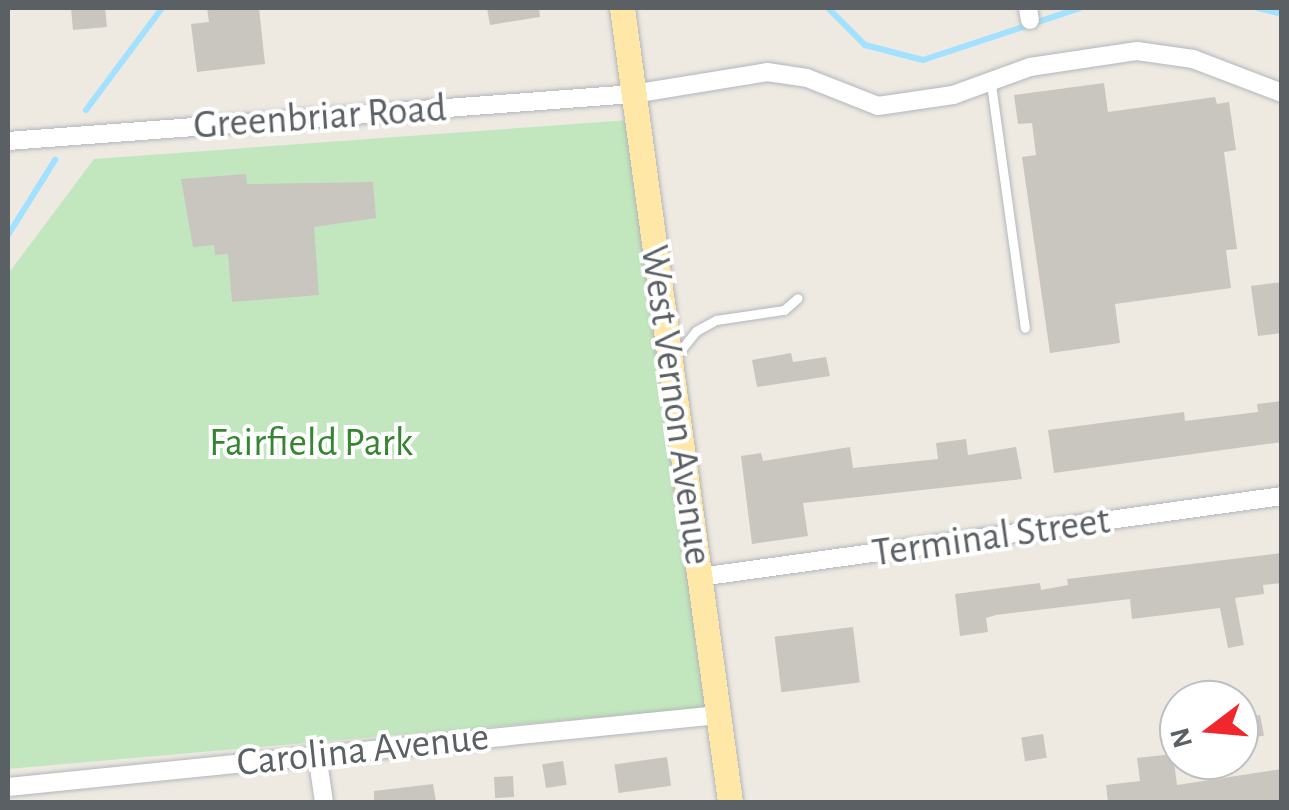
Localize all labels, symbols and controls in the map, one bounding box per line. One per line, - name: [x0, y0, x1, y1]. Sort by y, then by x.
- street label: Greenbriar Road: [192, 84, 448, 150]
- street label: West Vernon Avenue: [630, 242, 722, 568]
- park label: Fairfield Park: [209, 419, 413, 467]
- street label: Terminal Street: [869, 497, 1113, 577]
- north arrow: [1159, 680, 1259, 780]
- street label: Carolina Avenue: [235, 713, 491, 787]
- text: N: [1166, 725, 1198, 751]

